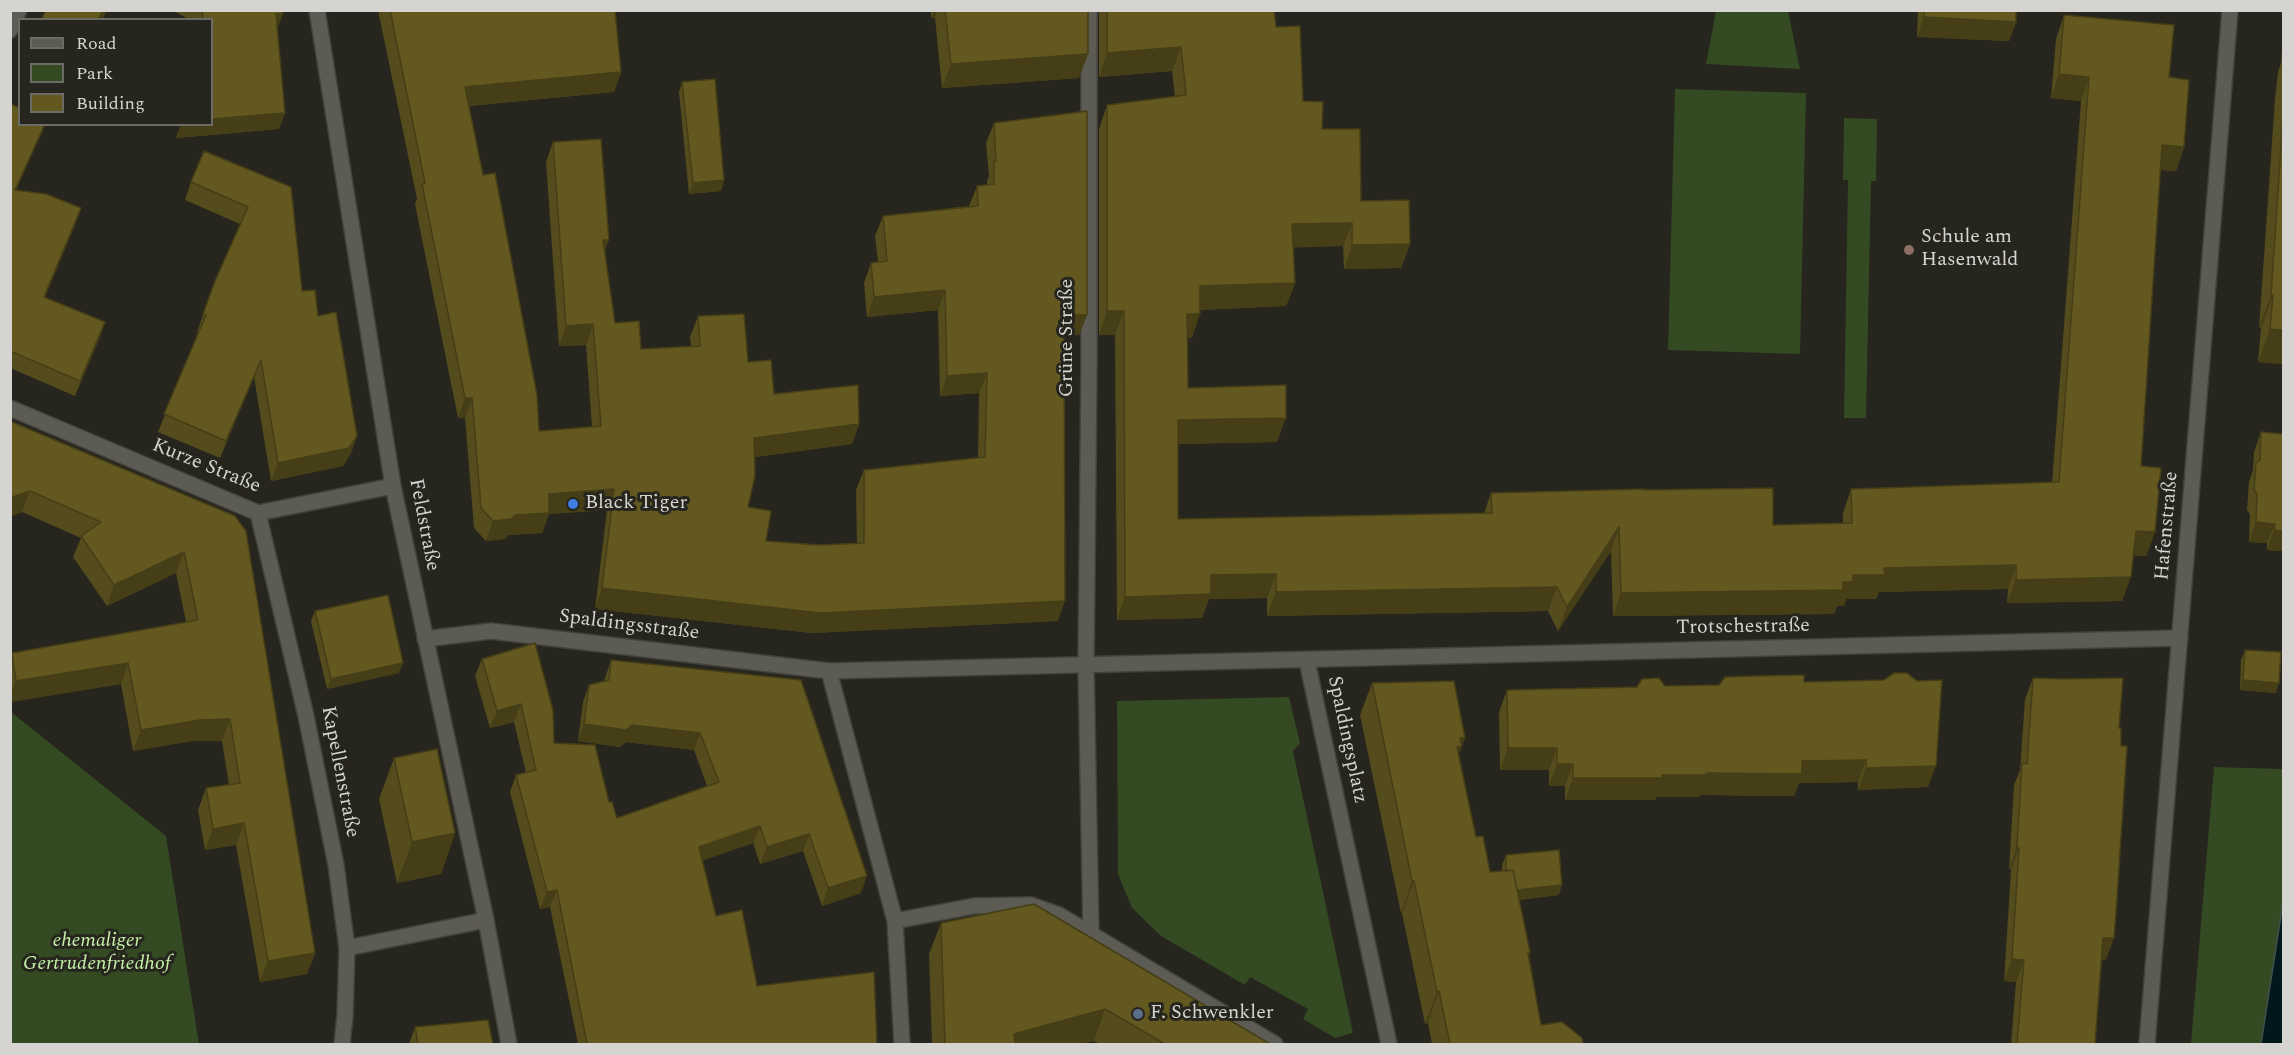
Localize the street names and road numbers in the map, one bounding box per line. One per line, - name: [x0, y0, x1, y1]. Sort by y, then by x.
- street label: Grüne Straße: [1056, 279, 1080, 397]
- street label: Kurze Straße: [148, 434, 264, 500]
- street label: Hafenstraße: [2151, 471, 2185, 581]
- street label: Feldstraße: [402, 477, 444, 573]
- street label: Spaldingsstraße: [557, 605, 701, 647]
- street label: Trotschestraße: [1676, 615, 1810, 641]
- street label: Spaldingsplatz: [1321, 674, 1371, 806]
- street label: Kapellenstraße: [314, 704, 364, 840]

